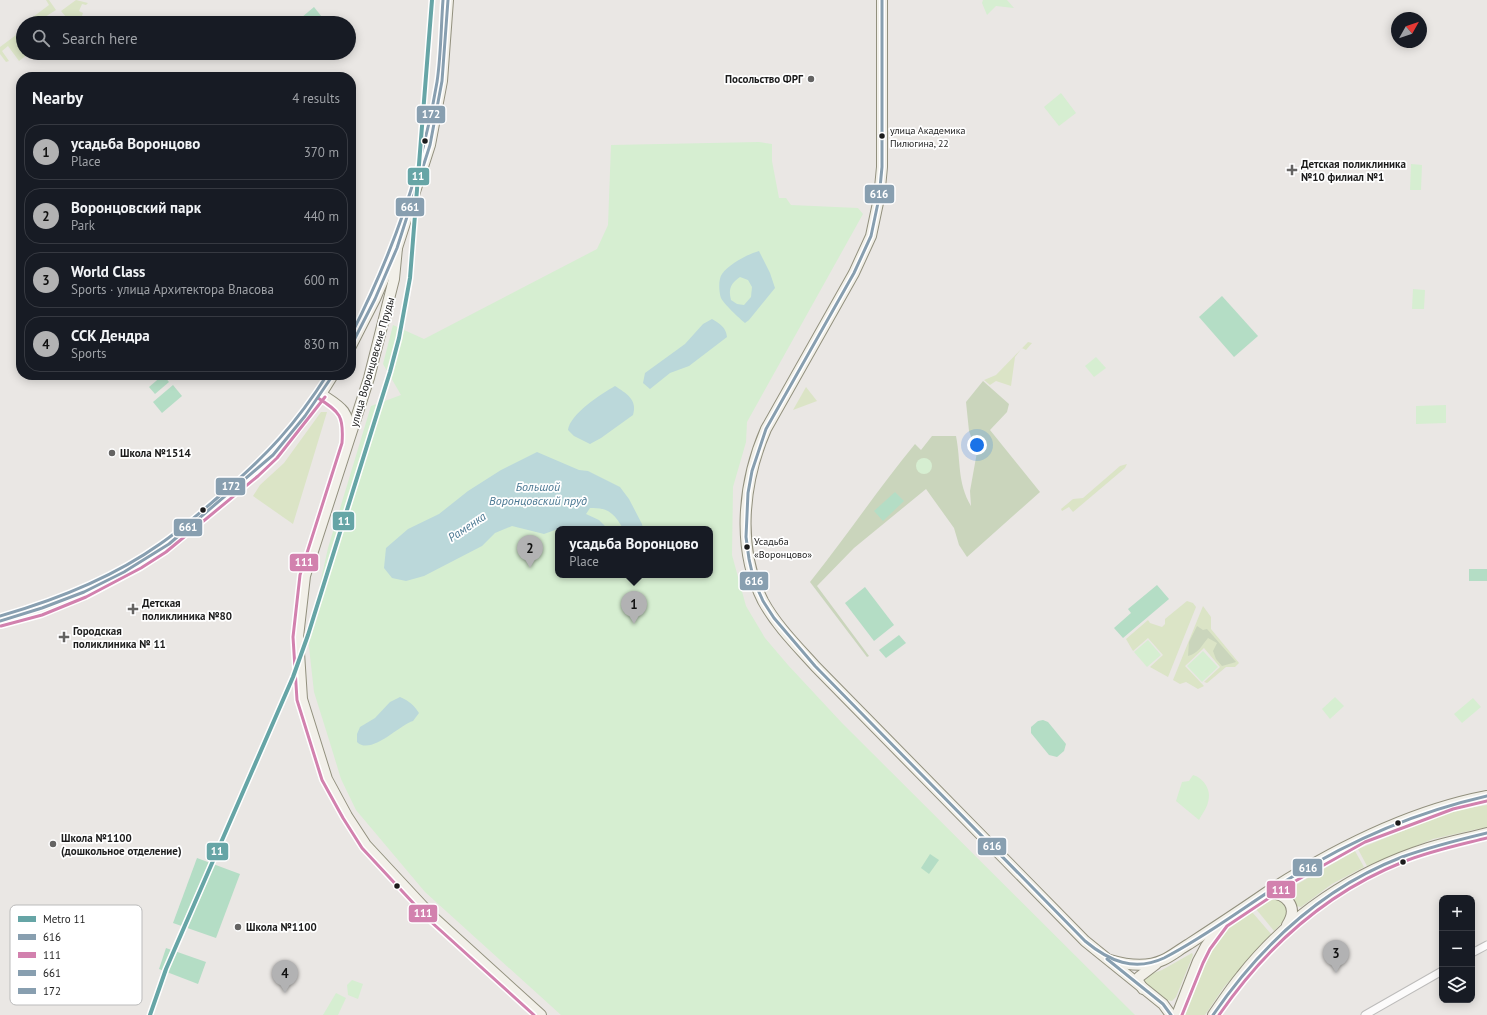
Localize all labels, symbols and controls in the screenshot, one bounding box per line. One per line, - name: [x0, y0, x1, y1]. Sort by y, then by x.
- north arrow: [1391, 12, 1427, 48]
- search box: [16, 16, 356, 60]
- icon: search: [30, 27, 52, 49]
- text: Search here: [62, 29, 138, 48]
- place label: Посольство ФРГ: [725, 72, 804, 86]
- marker: Посольство ФРГ: [806, 74, 816, 84]
- text: Nearby: [32, 87, 83, 109]
- text: 4 results: [292, 90, 340, 107]
- line badge: 172: [416, 105, 446, 124]
- text: 172: [422, 107, 440, 121]
- place label: улица Академика Пилюгина, 22: [890, 124, 966, 150]
- marker: улица Академика Пилюгина, 22: [877, 131, 887, 141]
- text: усадьба Воронцово: [71, 134, 200, 153]
- unlabelled marker: [420, 136, 430, 146]
- text: 1: [42, 144, 50, 161]
- text: 370 m: [304, 144, 339, 161]
- text: Place: [71, 153, 101, 170]
- place label: Детская поликлиника №10 филиал №1: [1301, 157, 1406, 184]
- marker: Детская поликлиника №10 филиал №1: [1286, 164, 1298, 176]
- line badge: 11: [407, 167, 430, 186]
- text: 11: [412, 169, 424, 183]
- line badge: 616: [864, 184, 895, 204]
- text: 616: [870, 187, 888, 201]
- line badge: 661: [395, 197, 425, 217]
- text: Воронцовский парк: [71, 198, 201, 217]
- text: 661: [401, 200, 419, 214]
- text: 2: [42, 208, 50, 225]
- text: 440 m: [304, 208, 339, 225]
- text: Park: [71, 217, 95, 234]
- text: World Class: [71, 262, 145, 281]
- text: 3: [42, 272, 50, 289]
- text: 600 m: [304, 272, 339, 289]
- text: Sports · улица Архитектора Власова: [71, 281, 274, 298]
- street label: улица Воронцовские Пруды: [347, 295, 397, 429]
- text: ССК Дендра: [71, 326, 150, 345]
- text: 4: [42, 336, 50, 353]
- text: 830 m: [304, 336, 339, 353]
- text: Sports: [71, 345, 107, 362]
- your location: [967, 435, 987, 455]
- place label: Школа №1514: [120, 446, 192, 460]
- marker: Школа №1514: [107, 448, 117, 458]
- line badge: 172: [215, 477, 246, 496]
- text: 172: [222, 479, 240, 493]
- water label: Большой Воронцовский пруд: [489, 479, 587, 508]
- unlabelled marker: [198, 505, 208, 515]
- water label: Раменка: [445, 508, 489, 545]
- line badge: 11: [332, 511, 355, 531]
- text: 11: [338, 514, 350, 528]
- line badge: 661: [173, 518, 203, 537]
- text: 661: [179, 520, 197, 534]
- popup: [555, 526, 713, 578]
- text: усадьба Воронцово: [569, 534, 699, 553]
- pin: 2: [517, 535, 543, 568]
- place label: Усадьба «Воронцово»: [754, 535, 812, 561]
- marker: Усадьба «Воронцово»: [742, 542, 752, 552]
- line badge: 111: [289, 553, 319, 572]
- text: Place: [569, 553, 599, 570]
- text: 111: [295, 555, 313, 569]
- line badge: 616: [739, 571, 769, 591]
- text: 616: [745, 574, 763, 588]
- pin: 1: [621, 591, 647, 624]
- place label: Детская поликлиника №80: [142, 596, 232, 623]
- marker: Детская поликлиника №80: [127, 603, 139, 615]
- place label: Городская поликлиника № 11: [73, 624, 166, 651]
- marker: Городская поликлиника № 11: [58, 631, 70, 643]
- unlabelled marker: [1393, 818, 1403, 828]
- place label: Школа №1100 (дошкольное отделение): [61, 831, 182, 858]
- line badge: 616: [977, 837, 1007, 856]
- marker: Школа №1100 (дошкольное отделение): [48, 839, 58, 849]
- text: 616: [983, 839, 1001, 853]
- line badge: 11: [206, 842, 229, 861]
- text: 11: [211, 844, 223, 858]
- unlabelled marker: [1398, 857, 1408, 867]
- line badge: 616: [1292, 858, 1323, 877]
- text: 616: [1299, 861, 1317, 875]
- line badge: 111: [1266, 880, 1296, 899]
- unlabelled marker: [392, 881, 402, 891]
- text: 111: [1272, 883, 1290, 897]
- map controls: [1439, 895, 1475, 1003]
- button: +: [1439, 895, 1475, 931]
- line badge: 111: [408, 904, 438, 923]
- legend: [10, 905, 142, 1005]
- text: 111: [414, 906, 432, 920]
- text: Metro 11: [43, 912, 86, 926]
- place label: Школа №1100: [246, 920, 317, 934]
- marker: Школа №1100: [233, 922, 243, 932]
- text: 616: [43, 930, 61, 944]
- button: −: [1439, 931, 1475, 967]
- pin: 3: [1323, 940, 1349, 973]
- text: 111: [43, 948, 61, 962]
- pin: 4: [272, 960, 298, 993]
- text: 661: [43, 966, 61, 980]
- button: layers: [1439, 967, 1475, 1003]
- text: 172: [43, 984, 61, 998]

